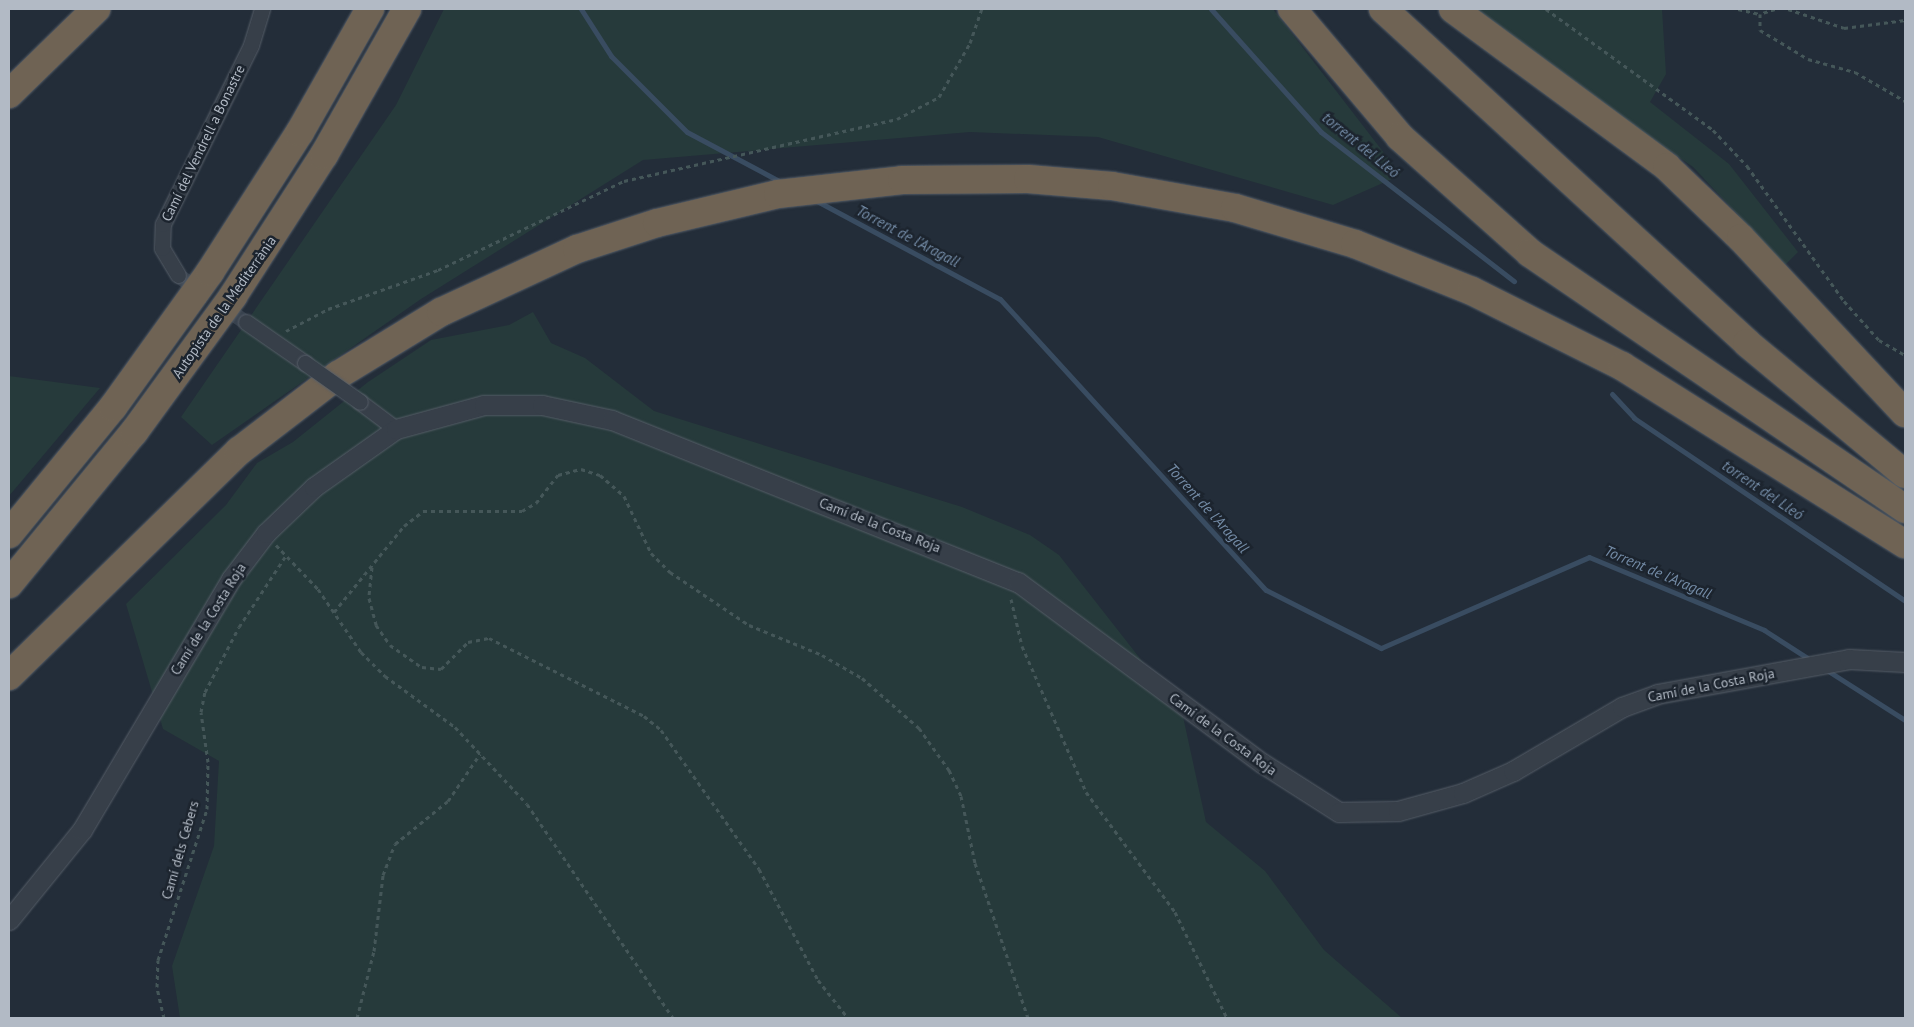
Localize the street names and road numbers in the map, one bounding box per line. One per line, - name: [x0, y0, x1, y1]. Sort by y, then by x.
- street label: Camí del Vendrell a Bonastre: [158, 62, 248, 224]
- street label: Autopista de la Mediterrània: [168, 233, 280, 381]
- street label: Camí de la Costa Roja: [817, 494, 943, 556]
- street label: Camí de la Costa Roja: [167, 560, 249, 678]
- street label: Camí de la Costa Roja: [1646, 664, 1776, 706]
- street label: Camí de la Costa Roja: [1166, 689, 1280, 779]
- street label: Camí dels Cebers: [158, 799, 202, 901]

